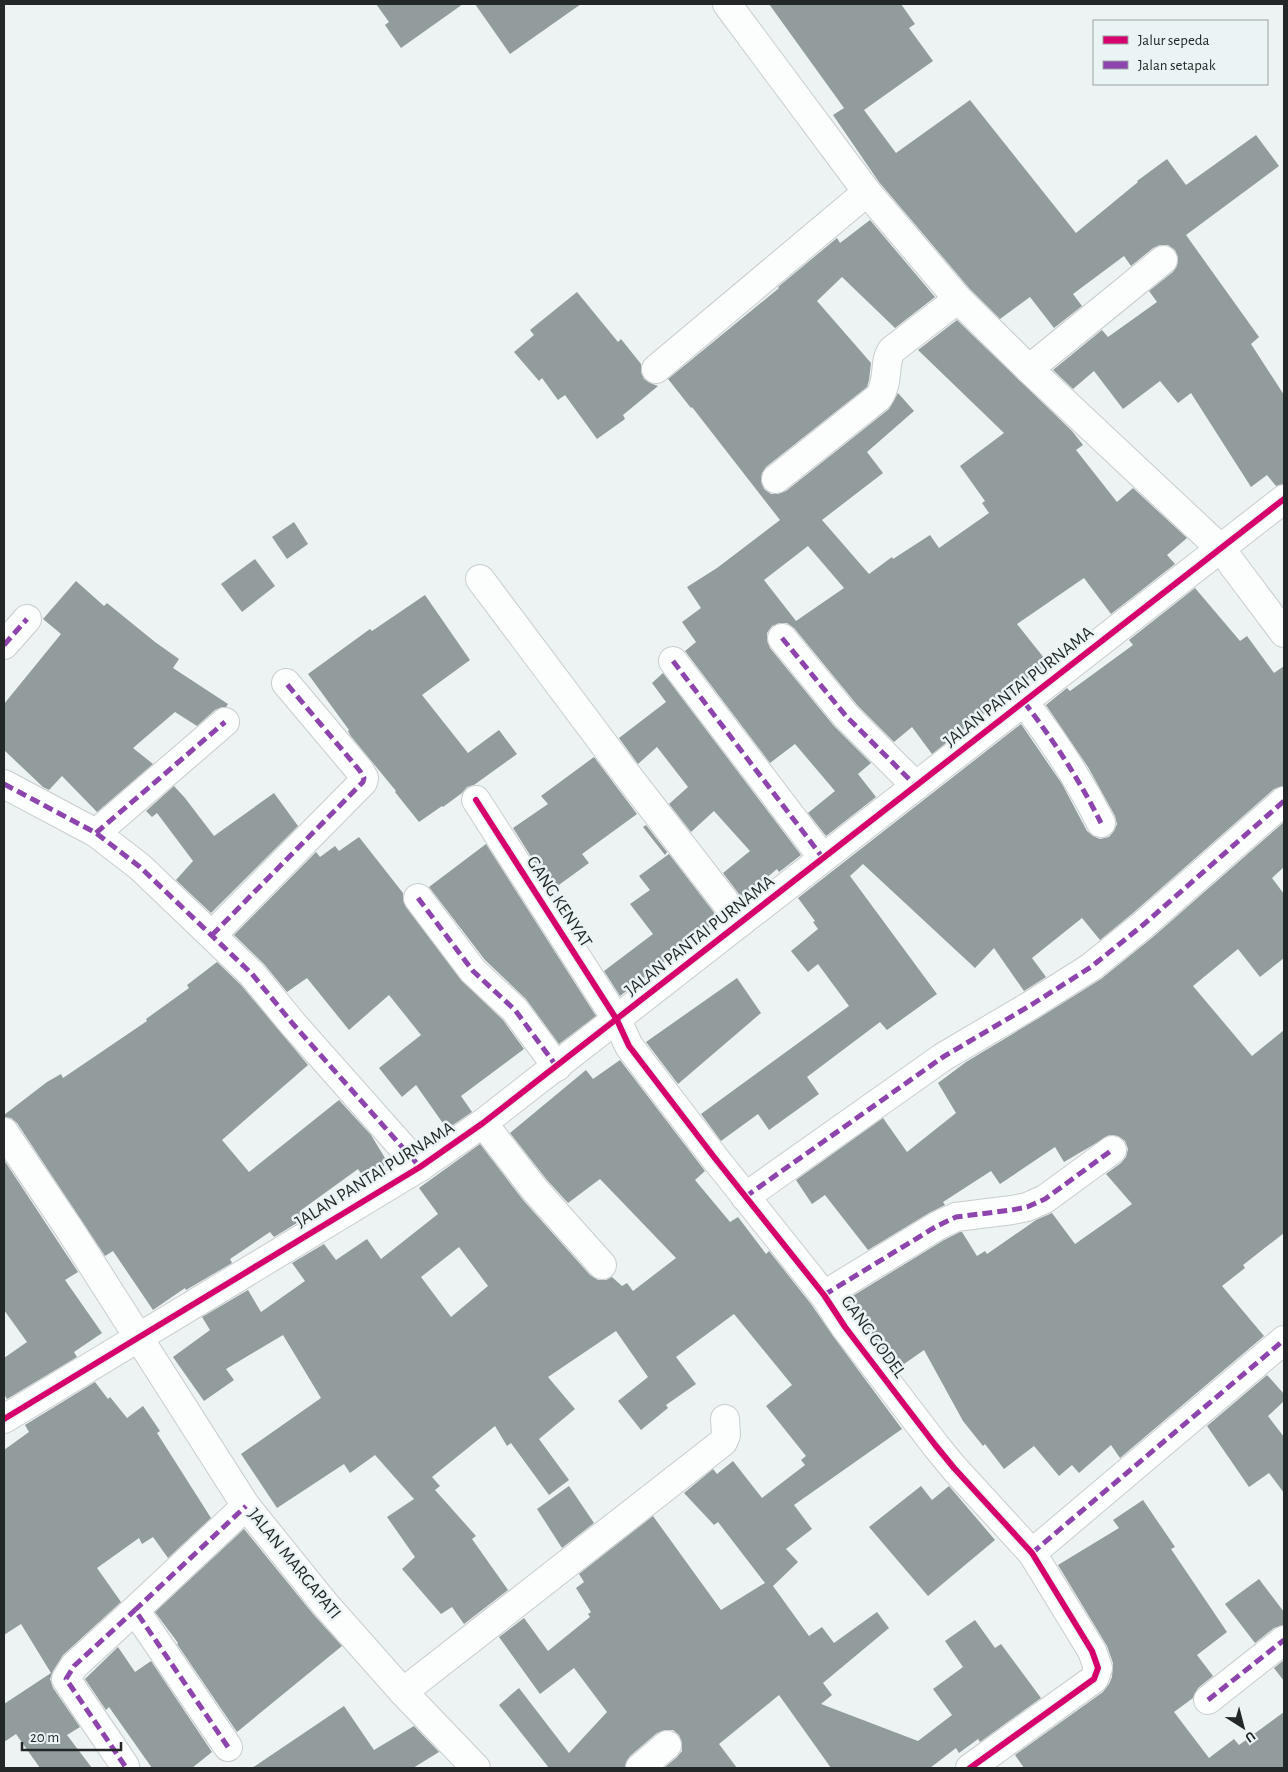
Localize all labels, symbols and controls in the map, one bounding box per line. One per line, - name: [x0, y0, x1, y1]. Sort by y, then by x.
- legend: [1093, 20, 1268, 85]
- text: Jalur sepeda: [1138, 33, 1210, 48]
- text: Jalan setapak: [1138, 58, 1216, 73]
- street label: JALAN PANTAI PURNAMA: [941, 623, 1098, 751]
- street label: GANG KENYAT: [523, 853, 595, 951]
- street label: JALAN PANTAI PURNAMA: [622, 872, 779, 1000]
- street label: JALAN PANTAI PURNAMA: [292, 1118, 458, 1231]
- street label: GANG GODEL: [837, 1292, 909, 1382]
- street label: JALAN MARGAPATI: [244, 1505, 344, 1623]
- north arrow: [1218, 1702, 1268, 1752]
- scale bar: [22, 1720, 121, 1752]
- text: U: [1242, 1728, 1258, 1745]
- text: 20 m: [30, 1730, 59, 1745]

